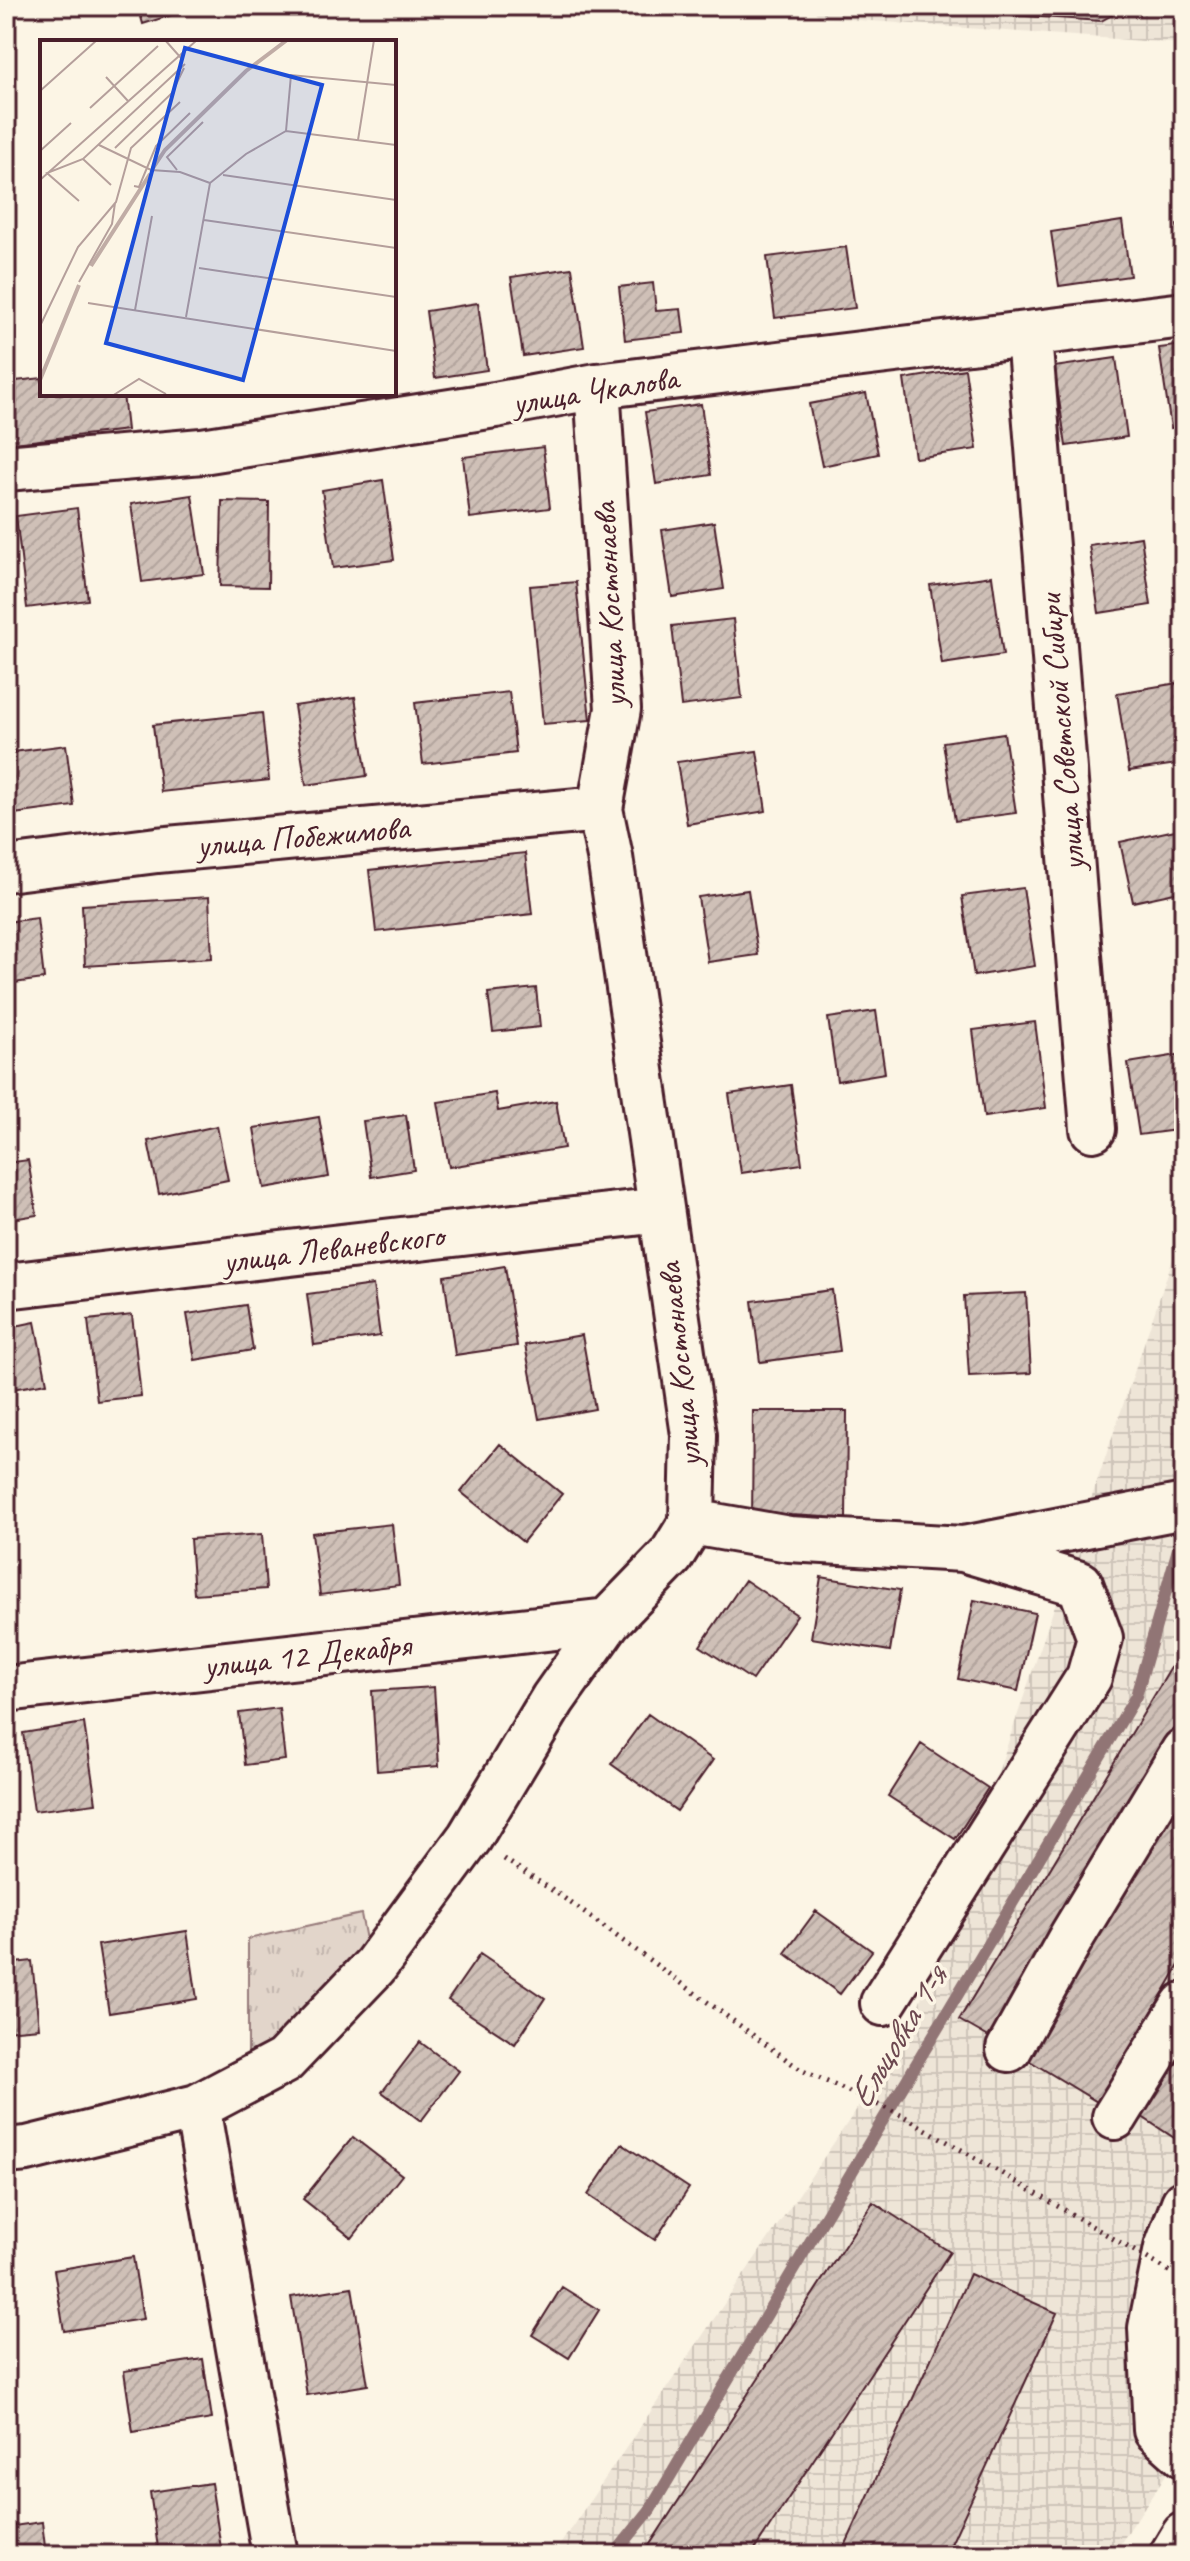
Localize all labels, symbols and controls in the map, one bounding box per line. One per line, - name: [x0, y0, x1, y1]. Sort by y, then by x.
- inset map: [40, 40, 396, 396]
- street label: улица Чкалова: [507, 355, 684, 425]
- street label: улица Костонаева: [582, 499, 636, 711]
- street label: улица Советской Сибири: [1027, 590, 1095, 875]
- street label: улица Побежимова: [193, 805, 413, 867]
- street label: улица Леваневского: [218, 1213, 450, 1283]
- street label: улица Костонаева: [647, 1258, 711, 1471]
- street label: улица 12 Декабря: [199, 1623, 415, 1687]
- water label: Ельцовка 1-я: [837, 1954, 959, 2116]

